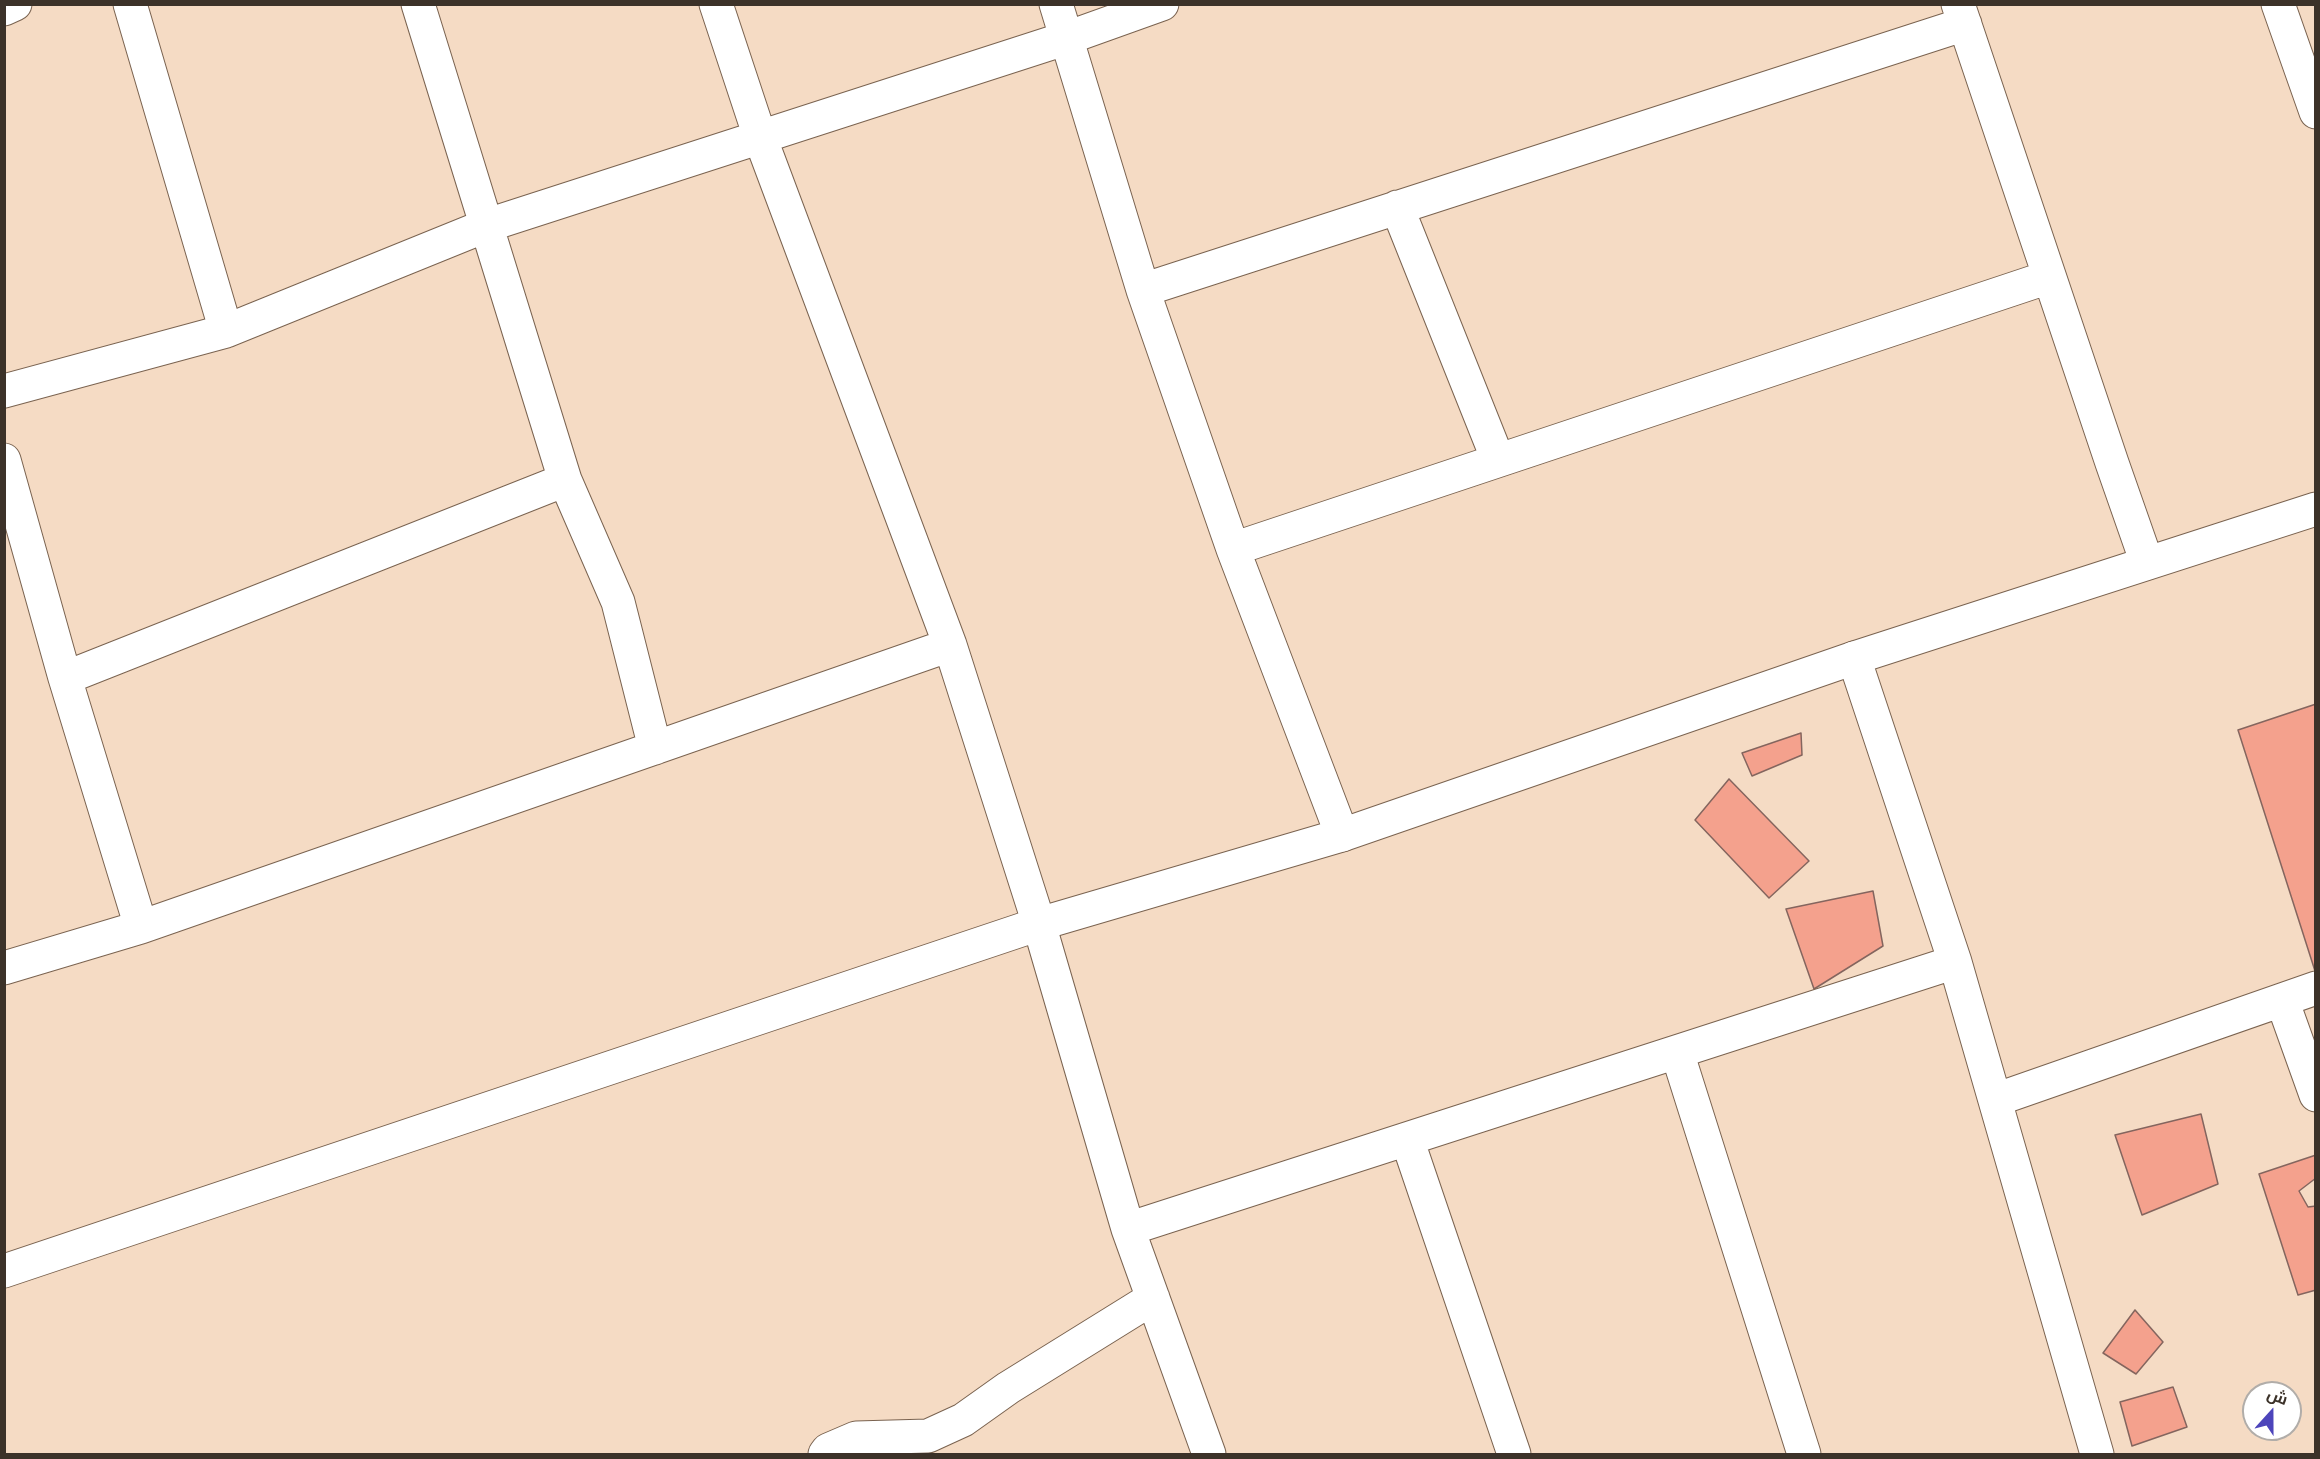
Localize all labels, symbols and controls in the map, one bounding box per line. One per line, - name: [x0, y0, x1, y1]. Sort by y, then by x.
- north arrow: [2242, 1381, 2302, 1441]
- text: ش: [2265, 1383, 2291, 1408]

